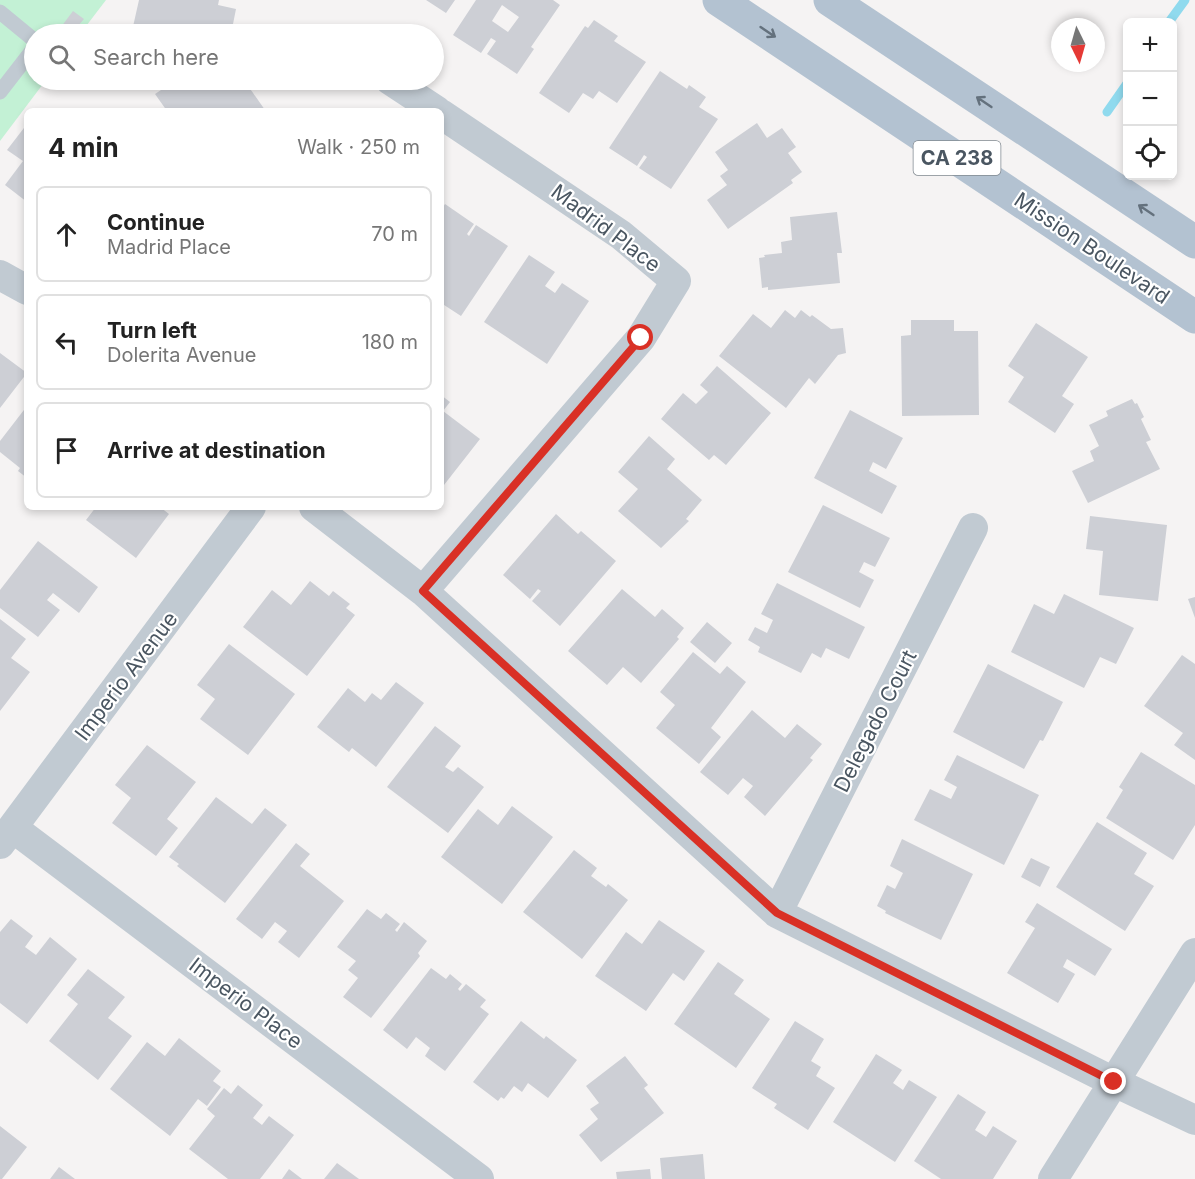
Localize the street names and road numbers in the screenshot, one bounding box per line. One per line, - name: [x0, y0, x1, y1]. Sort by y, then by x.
- road number: CA 238: [914, 141, 1000, 175]
- street label: Madrid Place: [546, 179, 666, 277]
- street label: Mission Boulevard: [1010, 187, 1174, 309]
- street label: Imperio Avenue: [69, 607, 183, 745]
- street label: Delegado Court: [828, 646, 922, 796]
- street label: Imperio Place: [184, 952, 308, 1054]

